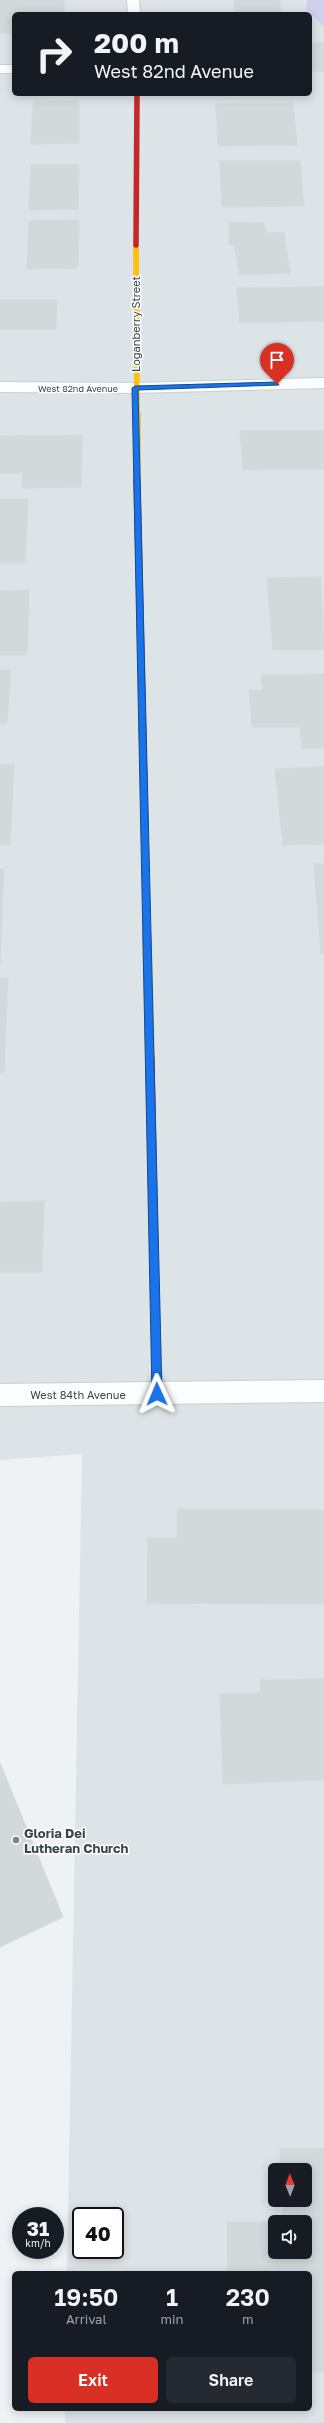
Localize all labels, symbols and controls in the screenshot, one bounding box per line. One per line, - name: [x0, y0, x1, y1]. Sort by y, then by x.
- text: 200 m: [94, 26, 179, 59]
- icon: right: [28, 28, 80, 80]
- text: West 82nd Avenue: [94, 60, 254, 82]
- street label: Loganberry Street: [129, 276, 142, 372]
- pin: [260, 343, 294, 384]
- icon: arrive: [266, 349, 288, 371]
- street label: West 82nd Avenue: [38, 383, 118, 394]
- position arrow: [136, 1373, 178, 1415]
- street label: West 84th Avenue: [30, 1388, 126, 1401]
- place label: Gloria Dei Lutheran Church: [24, 1825, 128, 1856]
- marker: Gloria Dei Lutheran Church: [11, 1835, 21, 1845]
- north arrow: [268, 2163, 312, 2207]
- map controls: [268, 2163, 312, 2259]
- speed limit sign: 40: [72, 2207, 124, 2259]
- button: sound: [268, 2215, 312, 2259]
- text: 31: [27, 2216, 49, 2240]
- text: km/h: [25, 2237, 51, 2249]
- text: 19:50: [54, 2282, 118, 2311]
- text: 1: [166, 2282, 178, 2311]
- text: 230: [226, 2282, 270, 2311]
- text: Arrival: [66, 2311, 107, 2327]
- text: min: [161, 2311, 184, 2327]
- text: m: [242, 2311, 254, 2327]
- button: Exit: [28, 2357, 158, 2403]
- button: Share: [166, 2357, 296, 2403]

